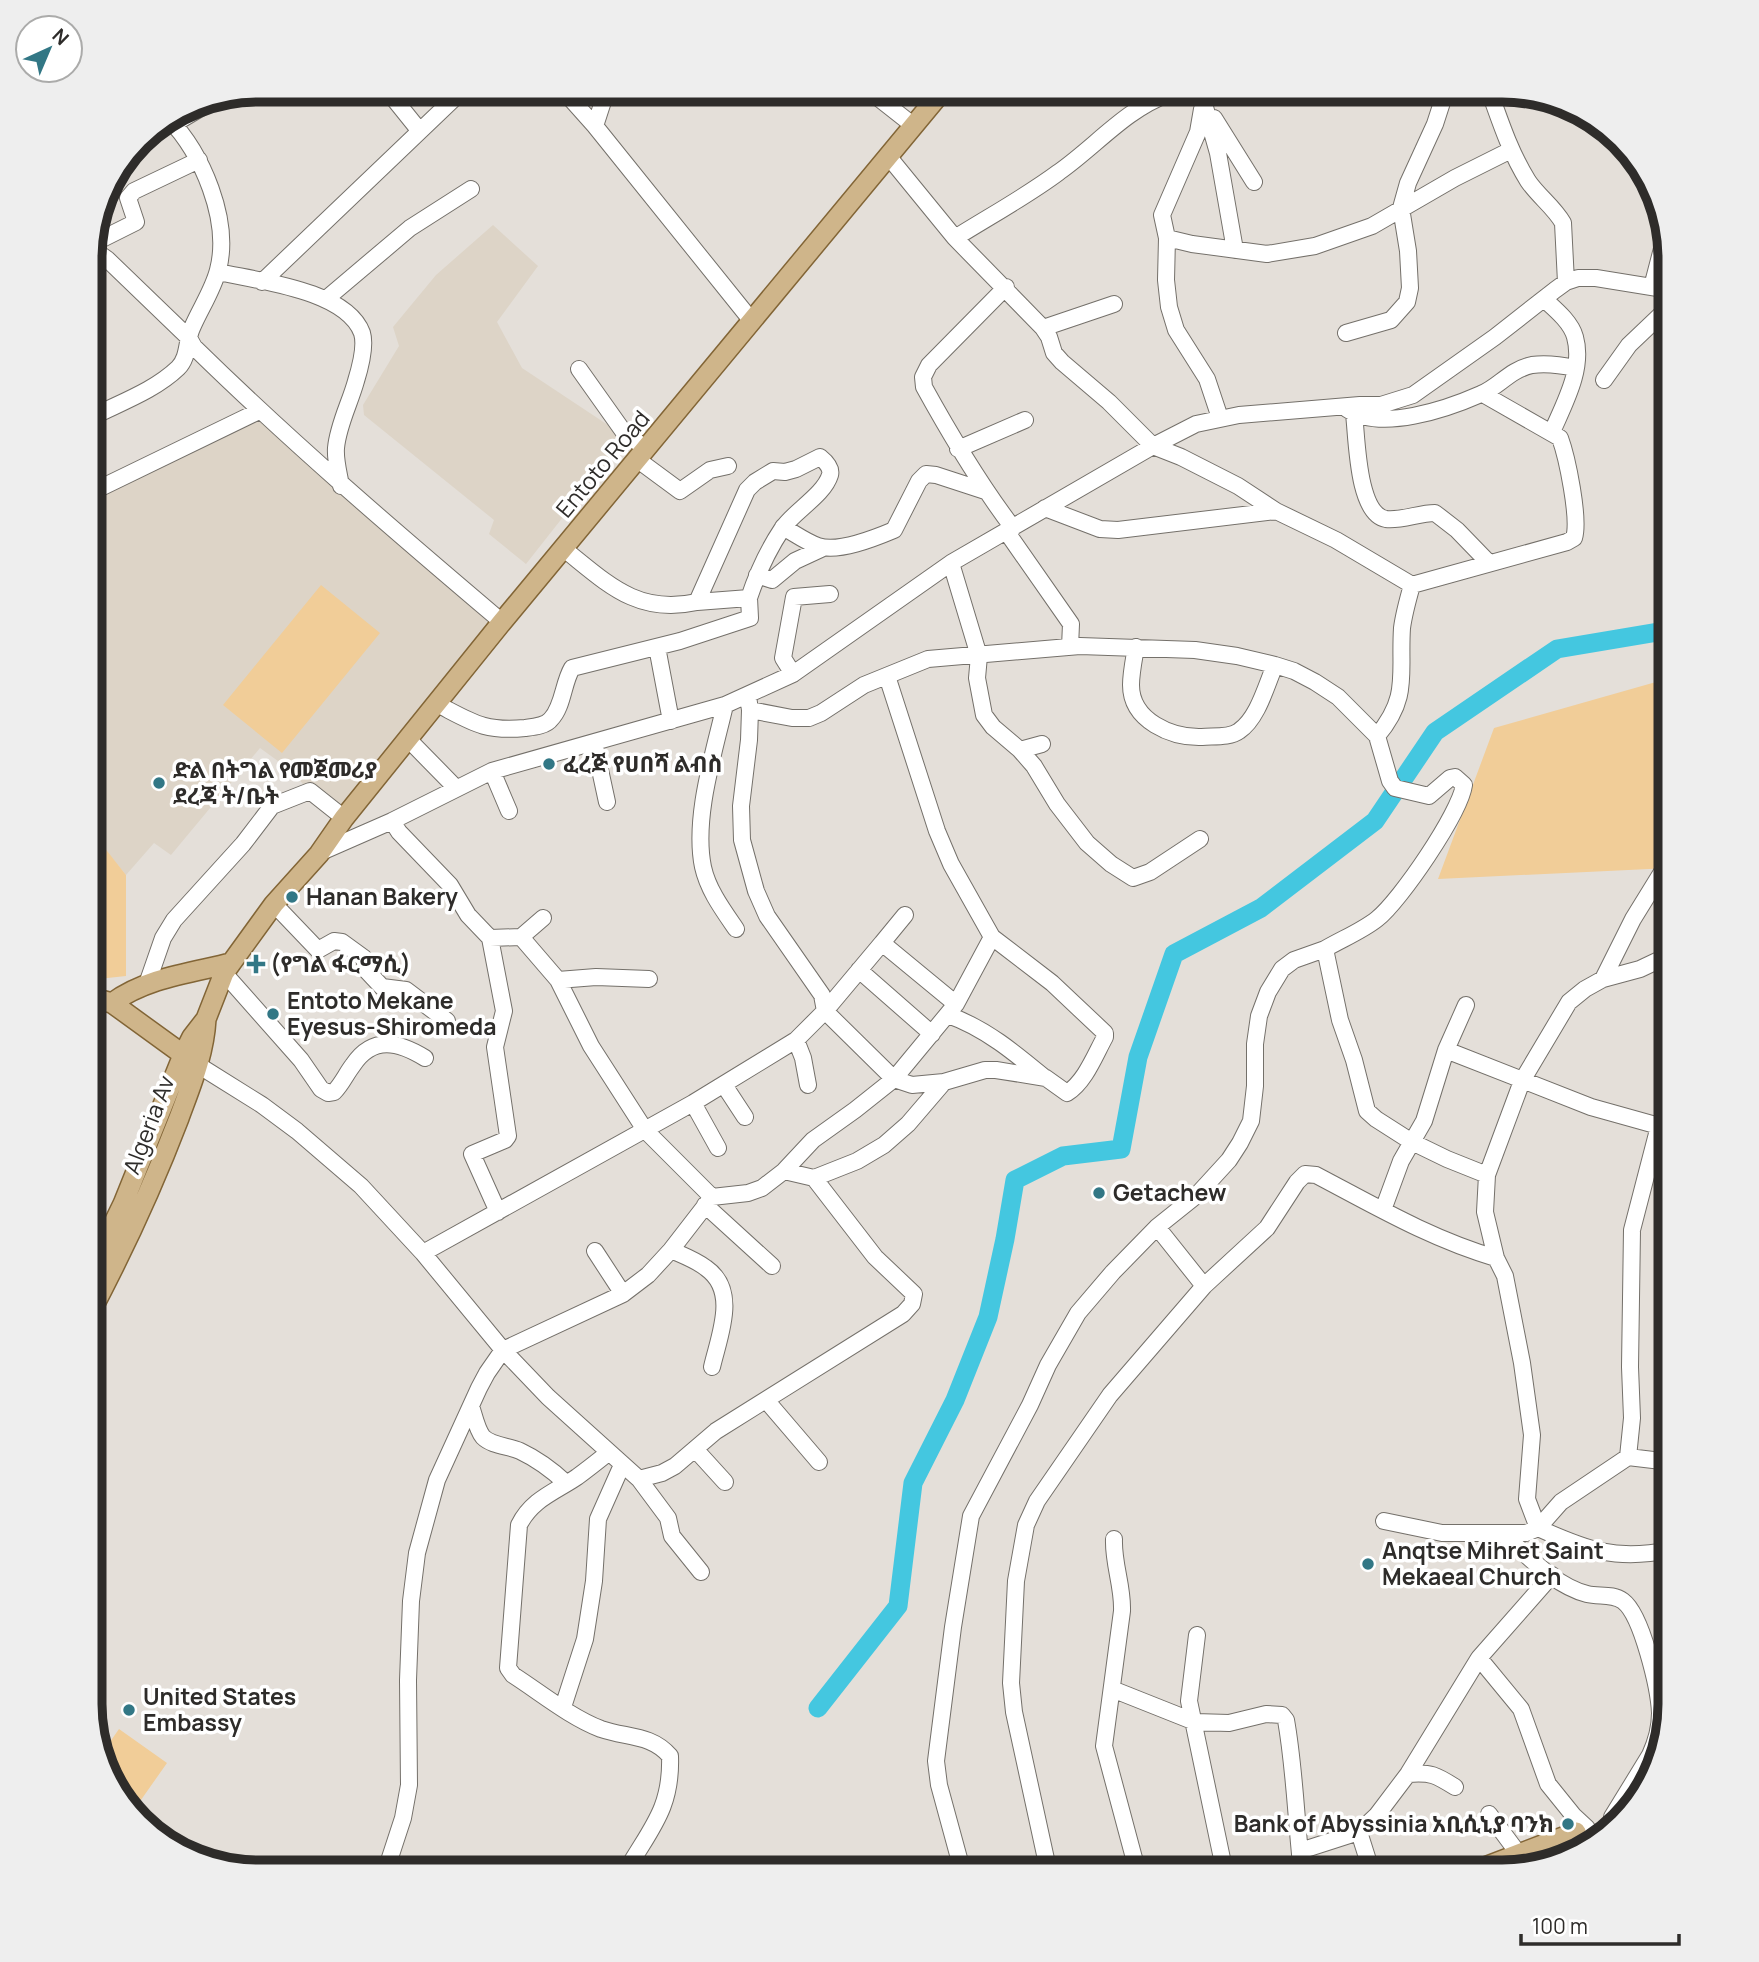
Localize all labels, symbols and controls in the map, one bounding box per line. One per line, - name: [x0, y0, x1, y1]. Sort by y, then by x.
- north arrow: [14, 14, 84, 84]
- text: N: [47, 23, 75, 51]
- street label: Entoto Road: [548, 403, 656, 524]
- place label: ፈረጅ የሀበሻ ልብስ: [563, 747, 722, 779]
- place label: ድል በትግል የመጀመሪያ ደረጃ ት/ቤት: [173, 753, 377, 811]
- marker: ፈረጅ የሀበሻ ልብስ: [541, 756, 557, 772]
- marker: ድል በትግል የመጀመሪያ ደረጃ ት/ቤት: [151, 775, 167, 791]
- place label: Hanan Bakery: [306, 880, 458, 912]
- marker: Hanan Bakery: [284, 889, 300, 905]
- place label: (የግል ፋርማሲ): [270, 947, 411, 979]
- marker: (የግል ፋርማሲ): [248, 956, 264, 972]
- place label: Entoto Mekane Eyesus-Shiromeda: [287, 984, 497, 1042]
- marker: Entoto Mekane Eyesus-Shiromeda: [265, 1006, 281, 1022]
- street label: Algeria Av: [115, 1070, 182, 1179]
- place label: Getachew: [1113, 1176, 1226, 1208]
- marker: Getachew: [1091, 1185, 1107, 1201]
- place label: Anqtse Mihret Saint Mekaeal Church: [1382, 1534, 1604, 1592]
- marker: Anqtse Mihret Saint Mekaeal Church: [1360, 1556, 1376, 1572]
- place label: United States Embassy: [143, 1680, 296, 1738]
- marker: United States Embassy: [121, 1702, 137, 1718]
- place label: Bank of Abyssinia አቢሲኒያ ባንክ: [1234, 1807, 1554, 1839]
- marker: Bank of Abyssinia አቢሲኒያ ባንክ: [1560, 1816, 1576, 1832]
- scale bar: [1521, 1902, 1678, 1946]
- text: 100 m: [1532, 1912, 1588, 1940]

